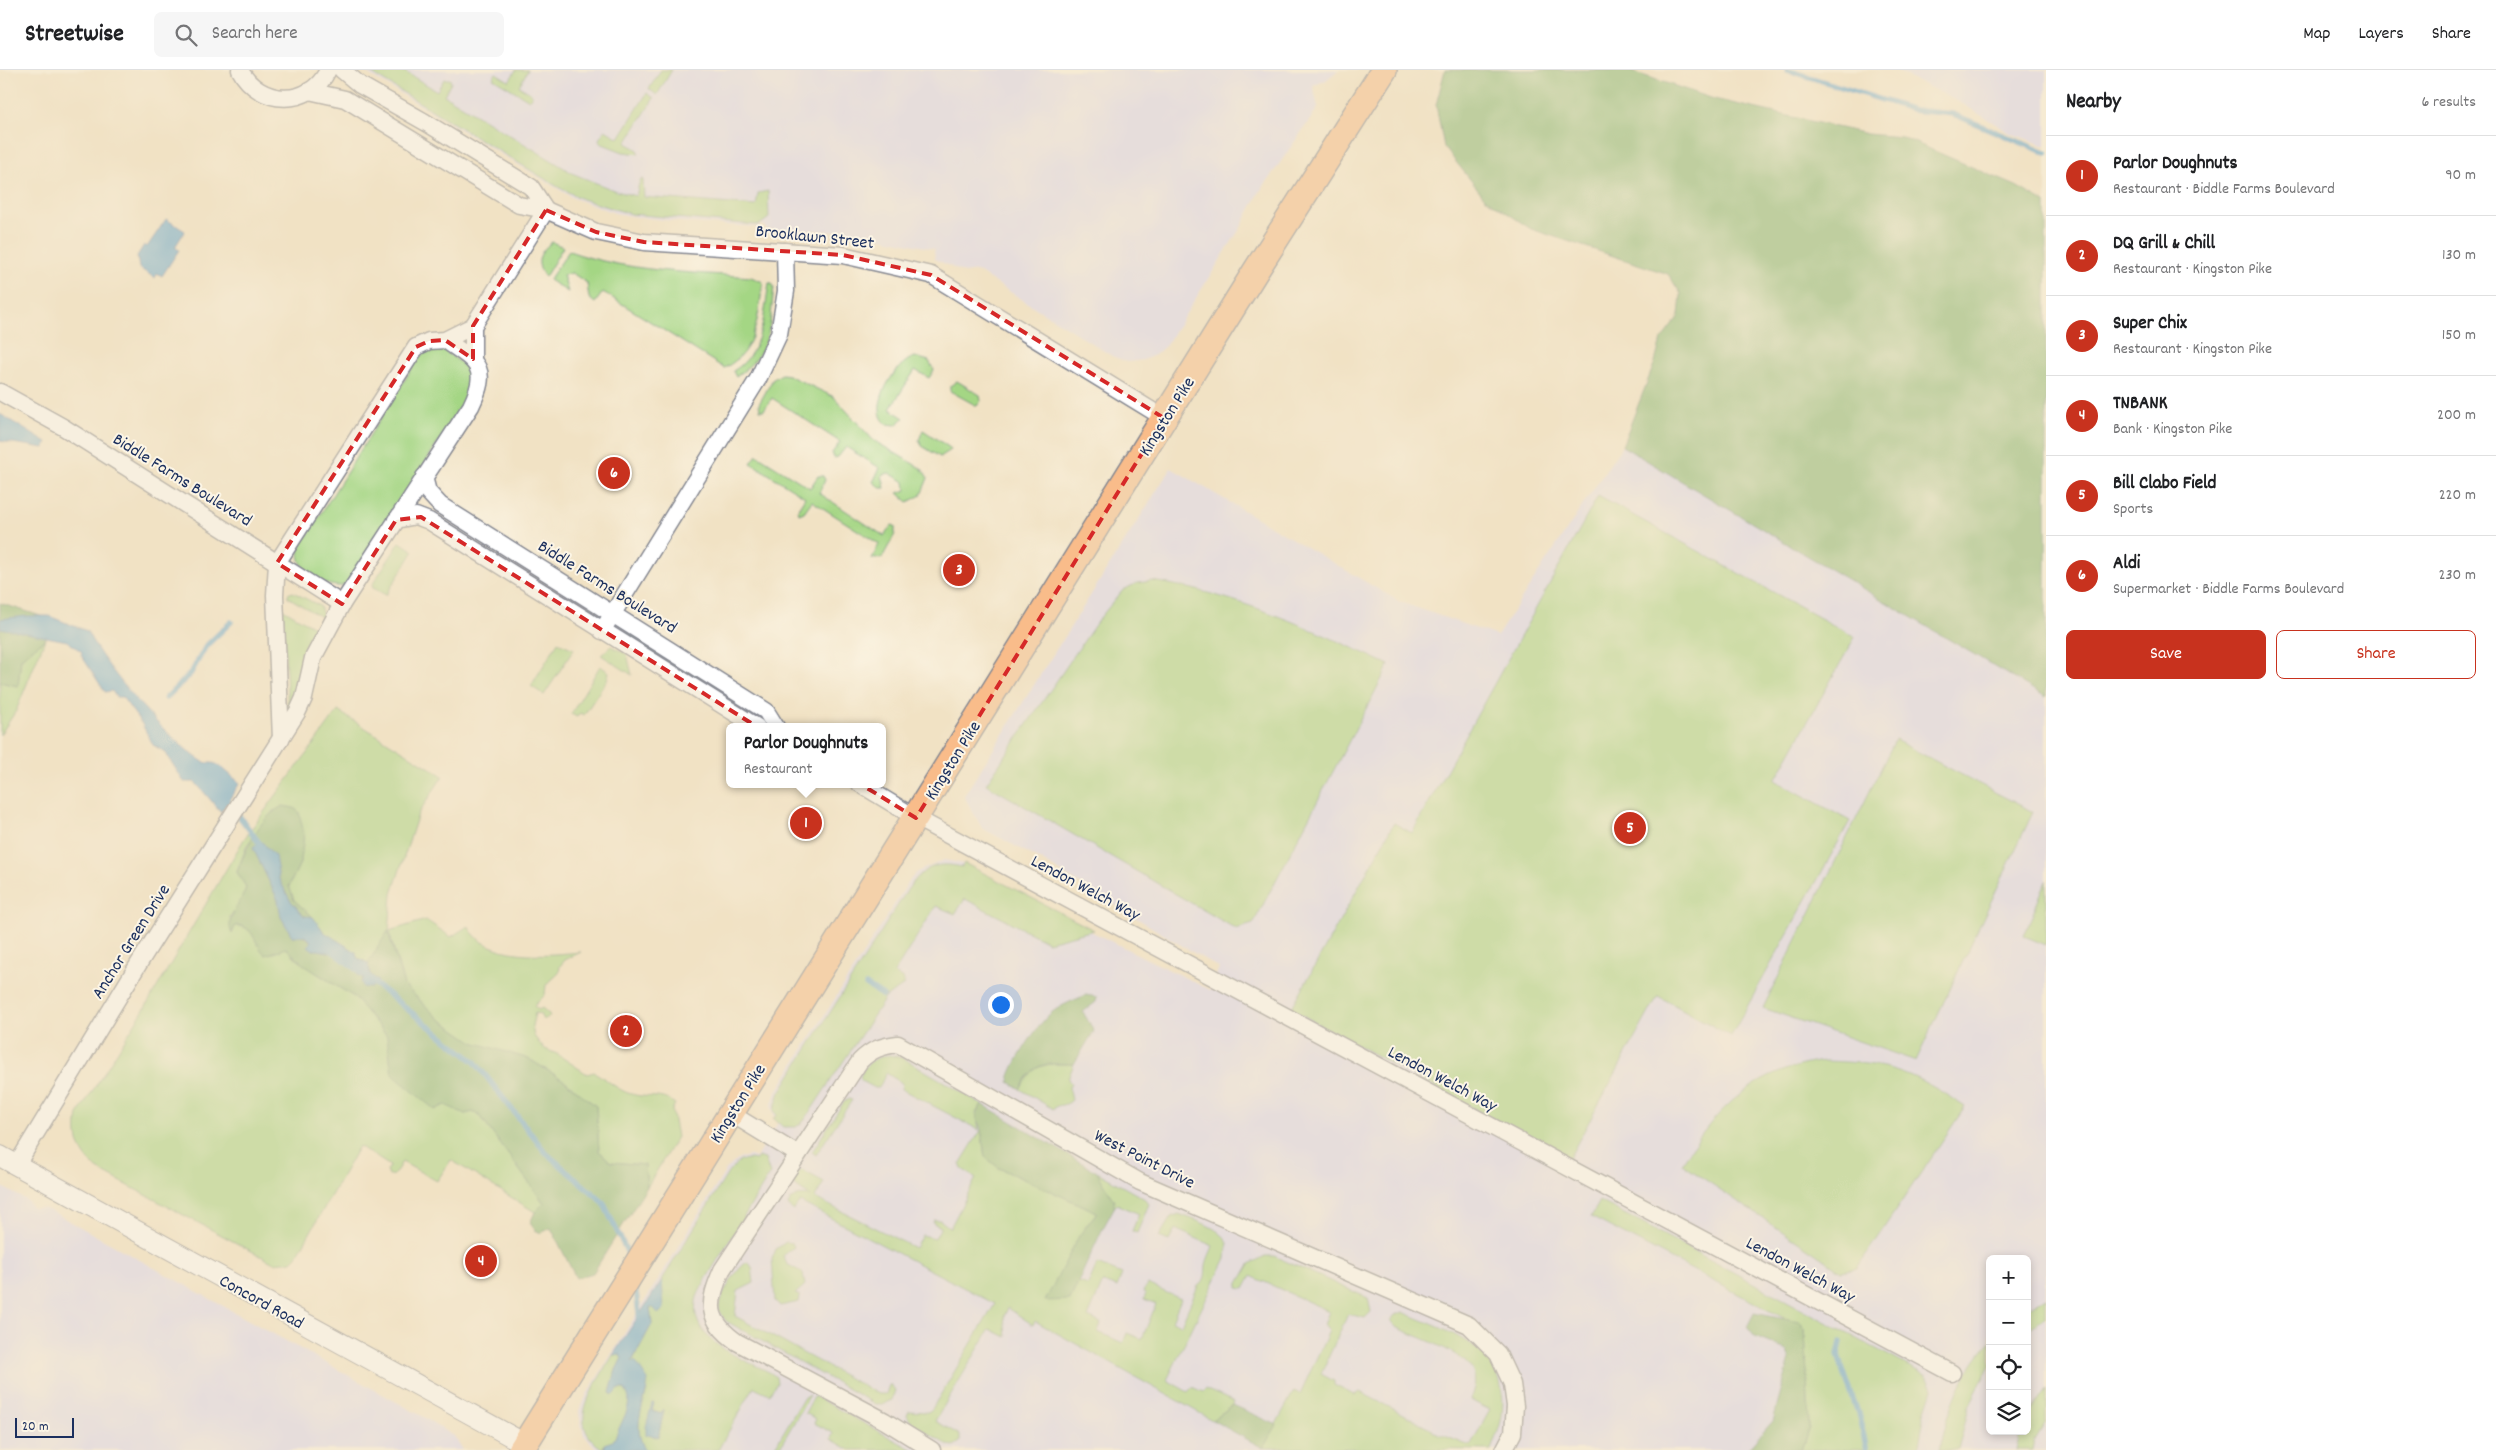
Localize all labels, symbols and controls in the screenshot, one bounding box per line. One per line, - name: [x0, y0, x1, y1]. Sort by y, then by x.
- search box: [154, 12, 504, 57]
- text: Streetwise: [25, 18, 124, 52]
- icon: search: [172, 21, 200, 49]
- text: Search here: [212, 21, 298, 48]
- text: Map: [2303, 22, 2330, 47]
- text: Layers: [2358, 22, 2404, 47]
- text: Share: [2432, 22, 2471, 47]
- text: Nearby: [2066, 88, 2121, 118]
- text: 6 results: [2421, 91, 2476, 114]
- text: Parlor Doughnuts: [2113, 151, 2237, 178]
- text: 1: [2080, 164, 2084, 187]
- text: 90 m: [2445, 164, 2476, 187]
- text: Restaurant · Biddle Farms Boulevard: [2113, 178, 2335, 201]
- street label: Brooklawn Street: [754, 220, 876, 257]
- text: DQ Grill & Chill: [2113, 231, 2215, 258]
- text: 2: [2079, 244, 2086, 267]
- text: 130 m: [2442, 244, 2476, 267]
- text: Restaurant · Kingston Pike: [2113, 258, 2272, 281]
- text: Super Chix: [2113, 311, 2187, 338]
- text: 3: [2078, 324, 2086, 347]
- text: 150 m: [2442, 324, 2476, 347]
- text: Restaurant · Kingston Pike: [2113, 338, 2272, 361]
- street label: Kingston Pike: [1134, 373, 1202, 462]
- text: TNBANK: [2113, 391, 2168, 418]
- text: 4: [2079, 404, 2085, 427]
- text: 200 m: [2437, 404, 2476, 427]
- text: Bank · Kingston Pike: [2113, 418, 2232, 441]
- street label: Biddle Farms Boulevard: [107, 428, 256, 534]
- pin: 6: [598, 454, 630, 492]
- text: Bill Clabo Field: [2113, 471, 2216, 498]
- text: 5: [2078, 484, 2086, 507]
- text: 220 m: [2439, 484, 2476, 507]
- text: Sports: [2113, 498, 2153, 521]
- street label: Biddle Farms Boulevard: [532, 535, 681, 641]
- pin: 3: [943, 551, 975, 589]
- text: Aldi: [2113, 551, 2140, 578]
- text: 6: [2078, 564, 2086, 587]
- text: 230 m: [2439, 564, 2476, 587]
- text: Supermarket · Biddle Farms Boulevard: [2113, 578, 2344, 601]
- button: Save: [2066, 630, 2266, 679]
- button: Share: [2276, 630, 2476, 679]
- street label: Kingston Pike: [920, 717, 988, 806]
- popup: [726, 723, 886, 788]
- text: Parlor Doughnuts: [744, 731, 868, 758]
- text: Restaurant: [744, 758, 812, 781]
- pin: 1: [790, 804, 822, 842]
- pin: 5: [1614, 809, 1646, 847]
- street label: Lendon Welch Way: [1026, 850, 1145, 929]
- street label: Anchor Green Drive: [87, 880, 178, 1005]
- your location: [988, 992, 1014, 1018]
- pin: 2: [610, 1012, 642, 1050]
- street label: Lendon Welch Way: [1383, 1041, 1502, 1120]
- street label: Kingston Pike: [705, 1060, 773, 1149]
- street label: West Point Drive: [1089, 1124, 1199, 1196]
- street label: Lendon Welch Way: [1741, 1232, 1860, 1311]
- pin: 4: [465, 1242, 497, 1280]
- map controls: [1986, 1255, 2031, 1435]
- button: +: [1986, 1255, 2031, 1300]
- street label: Concord Road: [214, 1270, 308, 1337]
- button: −: [1986, 1300, 2031, 1345]
- button: locate: [1986, 1345, 2031, 1390]
- button: layers: [1986, 1390, 2031, 1435]
- scale bar: [15, 1415, 74, 1438]
- text: 20 m: [22, 1417, 49, 1437]

